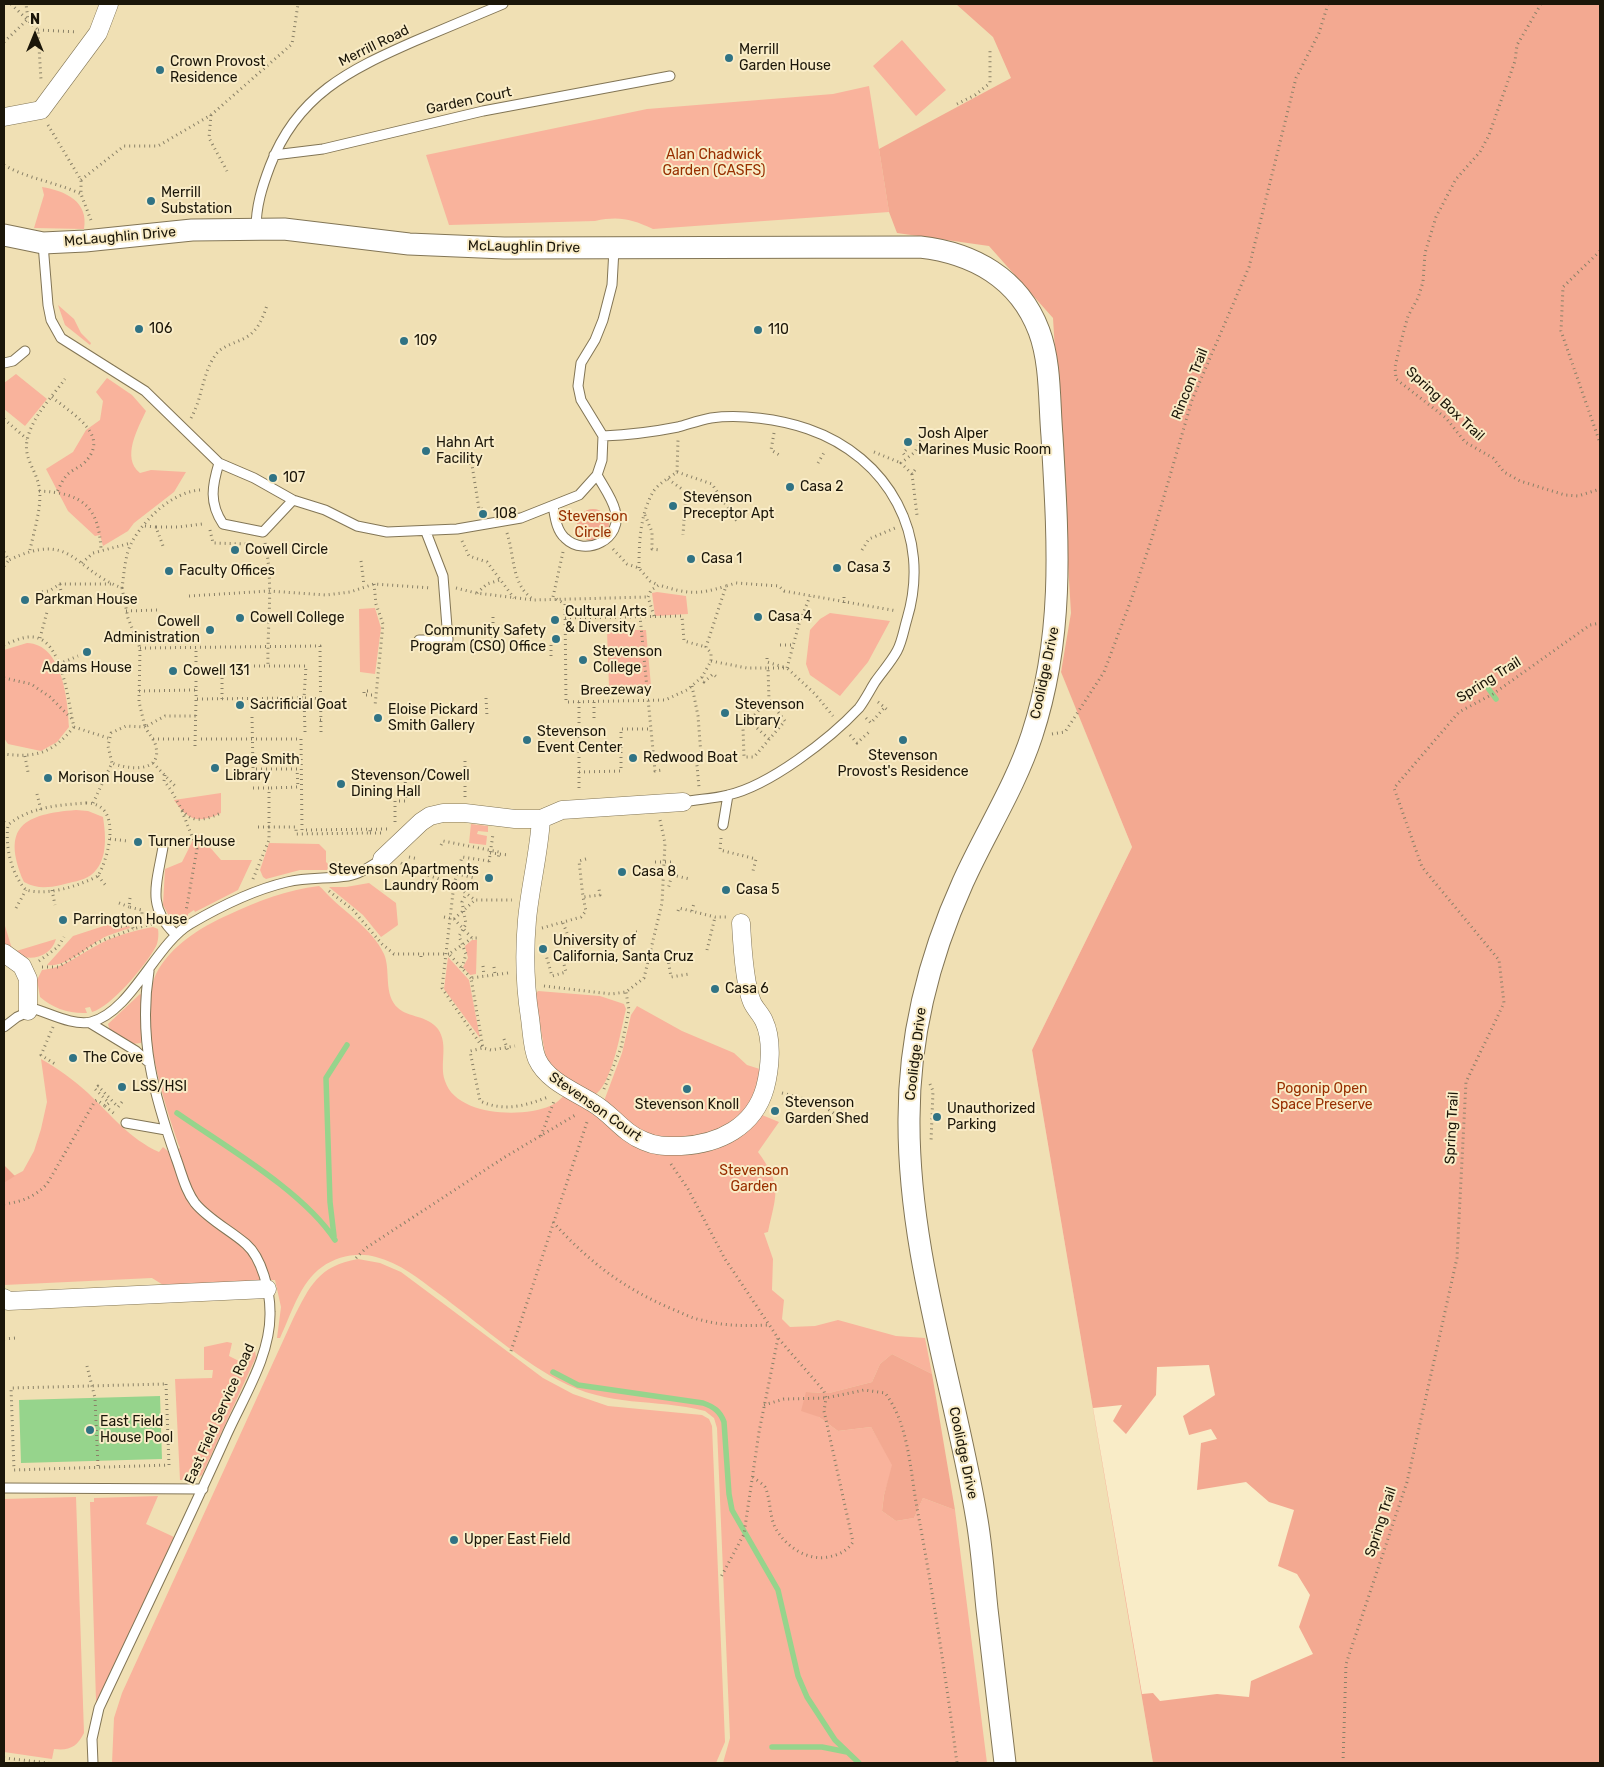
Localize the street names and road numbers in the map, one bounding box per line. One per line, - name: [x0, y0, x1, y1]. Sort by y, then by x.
- street label: Merrill Road: [336, 22, 412, 70]
- street label: Garden Court: [425, 84, 513, 118]
- street label: McLaughlin Drive: [63, 224, 177, 250]
- street label: McLaughlin Drive: [468, 238, 580, 256]
- street label: Rincon Trail: [1168, 346, 1212, 422]
- street label: Spring Box Trail: [1402, 363, 1488, 445]
- street label: Coolidge Drive: [1027, 625, 1063, 721]
- street label: Spring Trail: [1454, 654, 1524, 706]
- street label: Breezeway: [580, 681, 652, 699]
- street label: Coolidge Drive: [902, 1006, 930, 1102]
- street label: Stevenson Court: [545, 1069, 645, 1145]
- street label: Spring Trail: [1442, 1091, 1462, 1165]
- street label: East Field Service Road: [181, 1341, 259, 1487]
- street label: Coolidge Drive: [945, 1405, 981, 1501]
- street label: Spring Trail: [1362, 1485, 1400, 1559]

